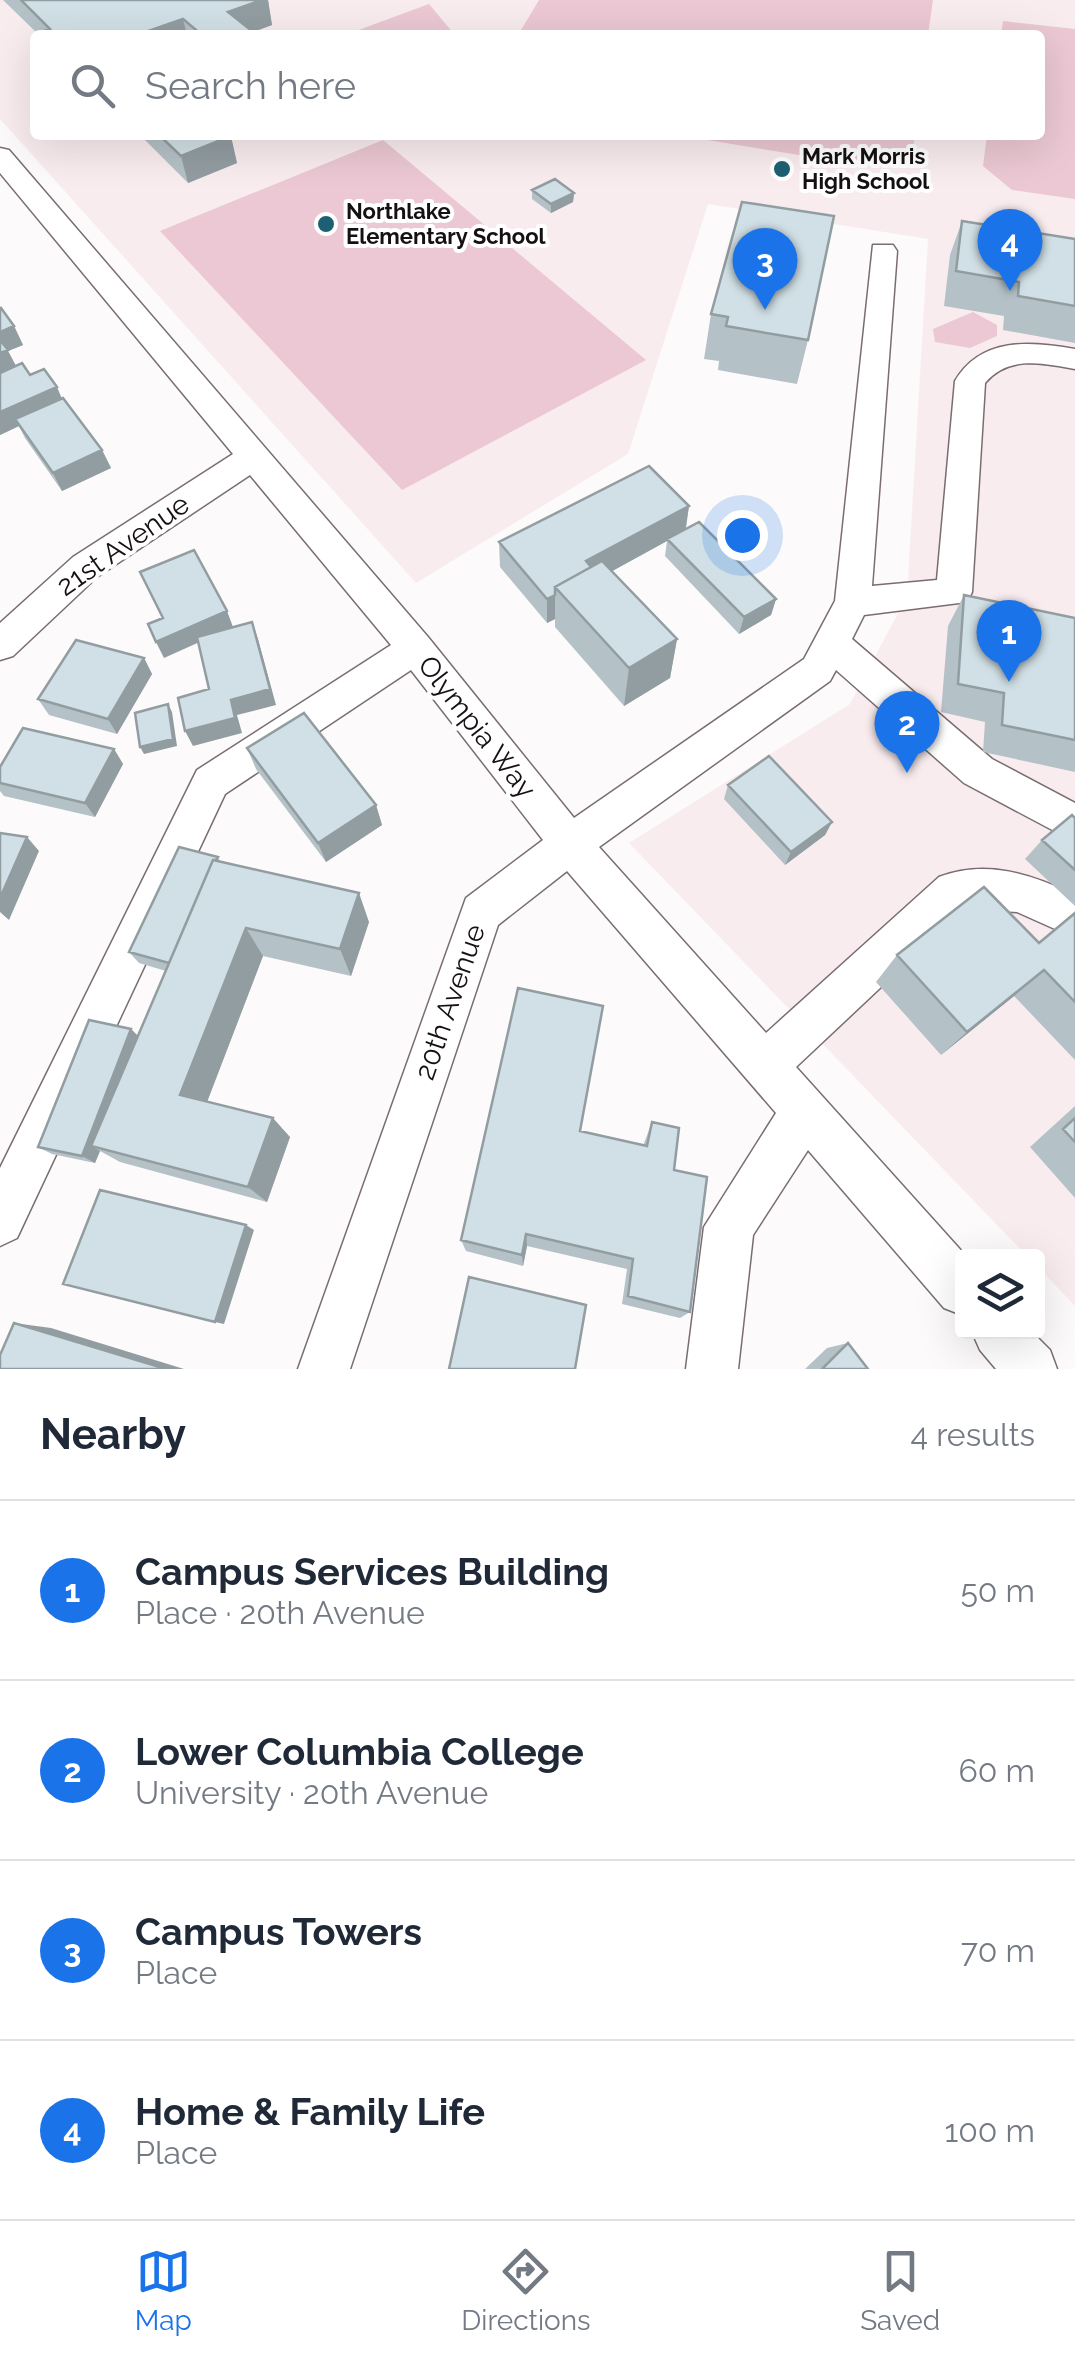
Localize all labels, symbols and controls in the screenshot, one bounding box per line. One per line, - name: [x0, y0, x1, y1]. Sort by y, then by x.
- search box: [30, 30, 1045, 140]
- icon: search: [65, 58, 120, 113]
- text: Search here: [145, 63, 356, 108]
- place label: Mark Morris High School: [802, 143, 930, 194]
- marker: Mark Morris High School: [771, 158, 793, 180]
- place label: Northlake Elementary School: [346, 198, 547, 249]
- pin: 4: [978, 208, 1042, 291]
- marker: Northlake Elementary School: [315, 213, 337, 235]
- pin: 3: [732, 228, 798, 310]
- street label: 21st Avenue: [50, 487, 196, 603]
- your location: [717, 510, 768, 561]
- pin: 1: [976, 600, 1042, 682]
- street label: Olympia Way: [411, 649, 543, 805]
- pin: 2: [874, 690, 940, 773]
- street label: 20th Avenue: [408, 920, 492, 1084]
- map controls: [955, 1249, 1045, 1339]
- button: layers: [955, 1249, 1045, 1339]
- text: Nearby: [40, 1410, 186, 1459]
- text: 4 results: [911, 1416, 1035, 1453]
- text: Campus Services Building: [135, 1549, 609, 1594]
- text: 1: [65, 1572, 80, 1609]
- text: 50 m: [960, 1572, 1035, 1609]
- text: Place · 20th Avenue: [135, 1594, 425, 1631]
- text: Lower Columbia College: [135, 1729, 584, 1774]
- text: 2: [63, 1752, 82, 1789]
- text: 60 m: [959, 1752, 1035, 1789]
- text: University · 20th Avenue: [135, 1774, 488, 1811]
- text: Campus Towers: [135, 1909, 422, 1954]
- text: 3: [64, 1932, 81, 1969]
- text: 70 m: [961, 1932, 1035, 1969]
- text: Place: [135, 1954, 217, 1991]
- text: Home & Family Life: [135, 2089, 485, 2134]
- text: 4: [63, 2112, 82, 2149]
- text: 100 m: [945, 2112, 1035, 2149]
- text: Place: [135, 2134, 217, 2171]
- tab: Map: [135, 2244, 192, 2337]
- tab: Directions: [461, 2244, 591, 2337]
- tab: Saved: [860, 2244, 940, 2337]

